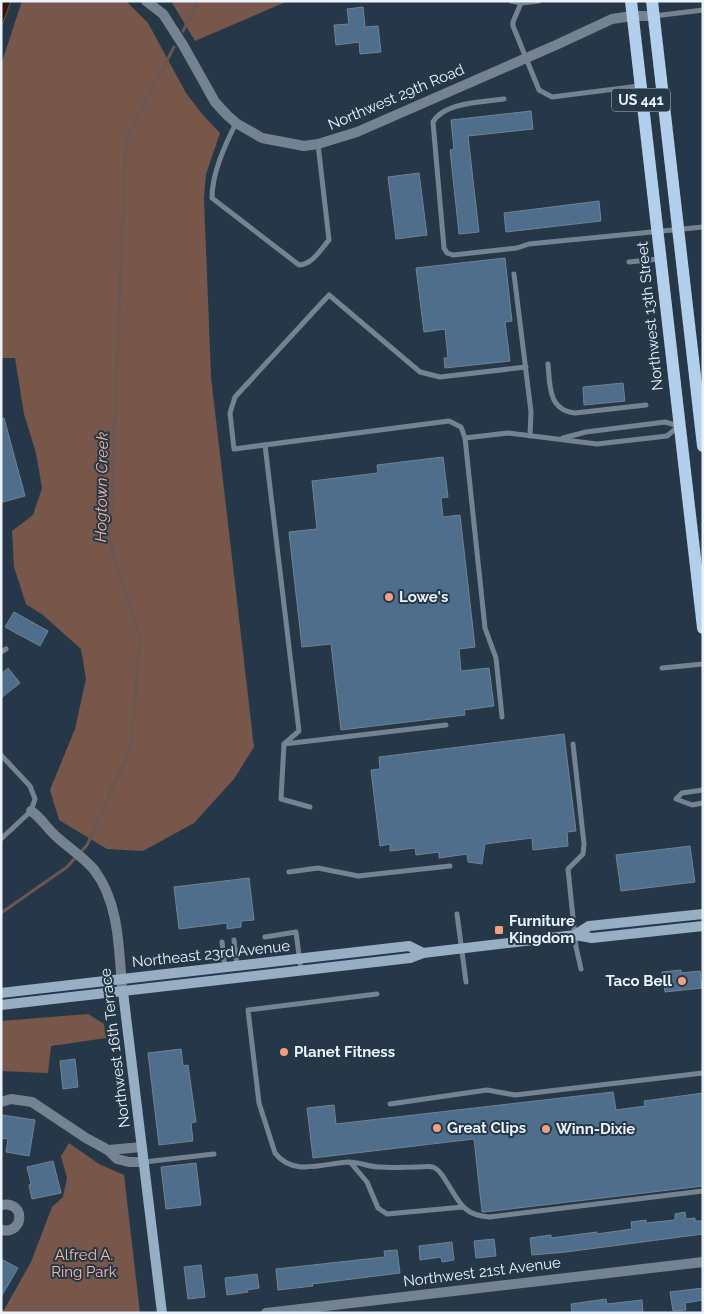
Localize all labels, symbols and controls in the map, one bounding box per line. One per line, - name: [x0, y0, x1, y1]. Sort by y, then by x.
- street label: Northwest 29th Road: [325, 60, 467, 134]
- road number: US 441: [612, 88, 670, 112]
- street label: Northwest 13th Street: [633, 241, 667, 391]
- water label: Hogtown Creek: [91, 431, 112, 542]
- place label: Lowe's: [399, 588, 448, 606]
- marker: Lowe's: [383, 591, 395, 603]
- place label: Furniture Kingdom: [509, 912, 575, 947]
- marker: Furniture Kingdom: [493, 924, 505, 936]
- street label: Northeast 23rd Avenue: [131, 937, 291, 971]
- street label: Northwest 16th Terrace: [96, 967, 134, 1129]
- place label: Taco Bell: [606, 972, 672, 990]
- marker: Taco Bell: [676, 975, 688, 987]
- place label: Planet Fitness: [294, 1043, 395, 1061]
- marker: Planet Fitness: [278, 1046, 290, 1058]
- place label: Great Clips: [447, 1119, 526, 1137]
- place label: Winn-Dixie: [556, 1120, 635, 1138]
- marker: Great Clips: [431, 1122, 443, 1134]
- marker: Winn-Dixie: [540, 1123, 552, 1135]
- park label: Alfred A. Ring Park: [51, 1246, 117, 1281]
- street label: Northwest 21st Avenue: [402, 1253, 562, 1291]

